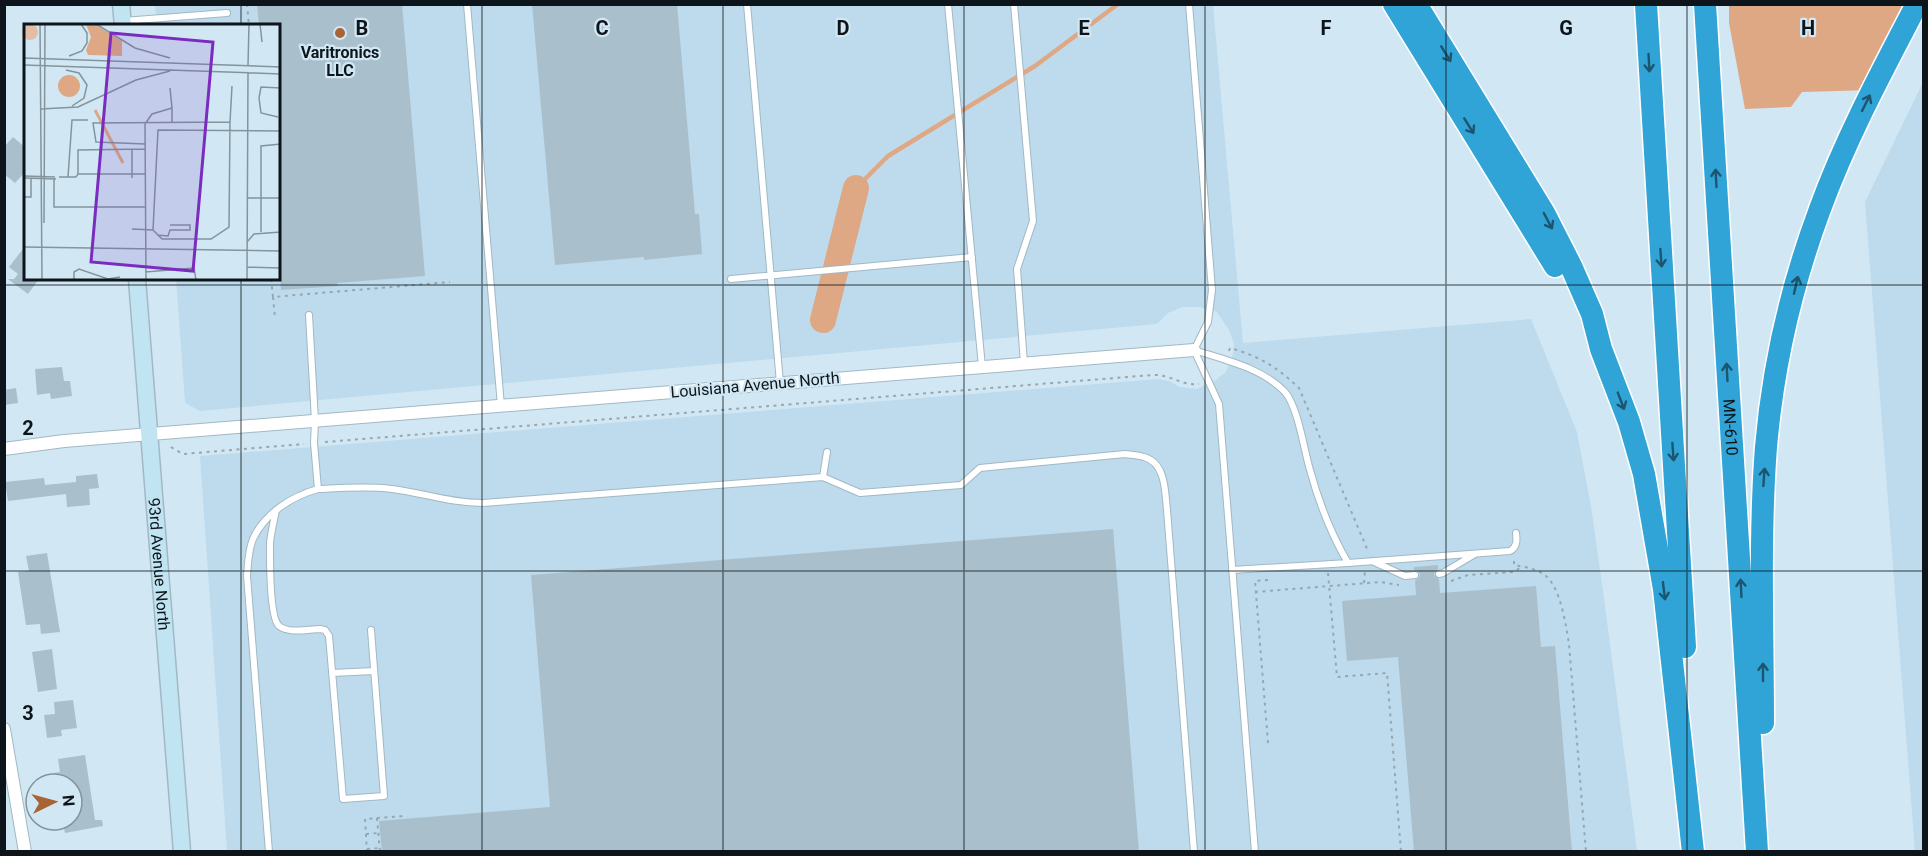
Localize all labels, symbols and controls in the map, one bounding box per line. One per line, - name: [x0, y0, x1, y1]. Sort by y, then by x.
- text: B: [356, 16, 368, 40]
- text: C: [595, 16, 609, 40]
- text: D: [837, 16, 850, 40]
- text: E: [1078, 16, 1090, 40]
- text: F: [1321, 16, 1332, 40]
- text: G: [1559, 16, 1573, 40]
- text: H: [1801, 16, 1815, 40]
- inset map: [24, 24, 280, 280]
- marker: Varitronics LLC: [333, 26, 347, 40]
- place label: Varitronics LLC: [301, 43, 379, 80]
- one-way arrow: [1441, 45, 1453, 62]
- one-way arrow: [1644, 52, 1655, 72]
- one-way arrow: [1861, 95, 1873, 113]
- one-way arrow: [1463, 117, 1475, 134]
- one-way arrow: [1710, 168, 1721, 188]
- one-way arrow: [1542, 212, 1554, 229]
- one-way arrow: [1656, 247, 1667, 267]
- one-way arrow: [1790, 276, 1802, 295]
- one-way arrow: [1722, 363, 1733, 383]
- street label: Louisiana Avenue North: [670, 368, 840, 402]
- one-way arrow: [1616, 391, 1627, 410]
- street label: MN-610: [1720, 398, 1742, 456]
- text: 2: [22, 416, 34, 440]
- one-way arrow: [1668, 442, 1679, 462]
- one-way arrow: [1759, 467, 1770, 487]
- street label: 93rd Avenue North: [145, 497, 174, 631]
- one-way arrow: [1735, 579, 1746, 599]
- one-way arrow: [1659, 580, 1670, 600]
- one-way arrow: [1757, 662, 1769, 682]
- text: 3: [22, 701, 34, 725]
- north arrow: [24, 772, 84, 832]
- text: N: [58, 794, 78, 807]

